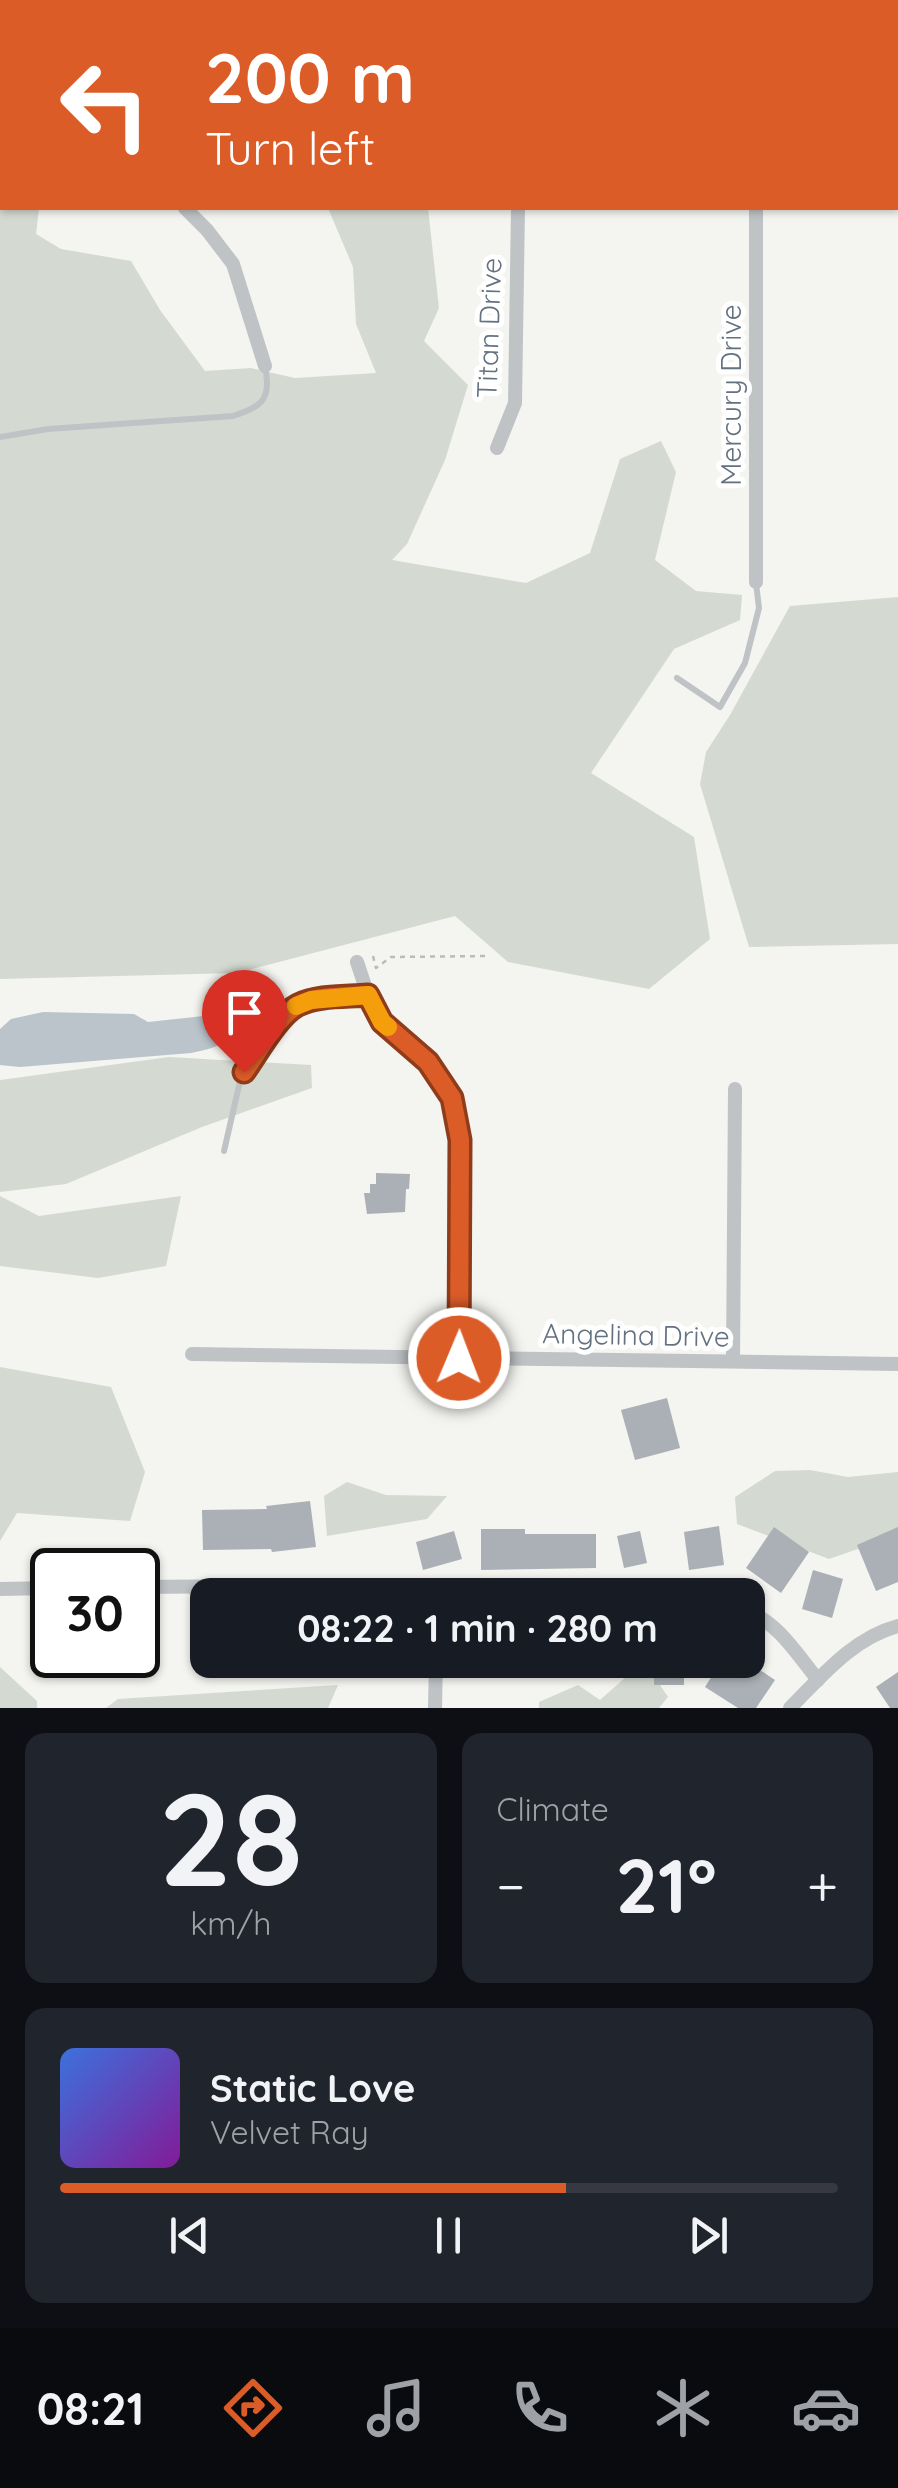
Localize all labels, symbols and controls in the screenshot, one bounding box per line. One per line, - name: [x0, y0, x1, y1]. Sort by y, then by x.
- text: 200 m: [205, 33, 415, 121]
- icon: left: [40, 40, 170, 170]
- text: Turn left: [205, 120, 375, 176]
- street label: Titan Drive: [469, 257, 508, 399]
- street label: Mercury Drive: [713, 304, 748, 486]
- pin: [202, 970, 287, 1073]
- icon: arrive: [217, 985, 272, 1040]
- position arrow: [407, 1306, 511, 1410]
- street label: Angelina Drive: [542, 1315, 730, 1354]
- speed limit sign: 30: [30, 1548, 160, 1678]
- text: 08:22 · 1 min · 280 m: [297, 1604, 658, 1652]
- text: 28: [158, 1756, 303, 1919]
- text: Climate: [497, 1789, 609, 1829]
- text: 21°: [615, 1838, 717, 1932]
- text: −: [497, 1851, 525, 1920]
- text: +: [807, 1851, 838, 1920]
- text: km/h: [190, 1903, 271, 1943]
- text: Static Love: [210, 2064, 415, 2112]
- text: Velvet Ray: [210, 2112, 369, 2152]
- icon: previous: [162, 2208, 217, 2263]
- icon: pause: [421, 2208, 476, 2263]
- icon: next: [681, 2208, 736, 2263]
- icon: directions: [218, 2373, 288, 2443]
- icon: music: [361, 2373, 431, 2443]
- icon: phone: [505, 2373, 575, 2443]
- icon: climate: [648, 2373, 718, 2443]
- icon: car: [791, 2373, 861, 2443]
- text: 08:21: [37, 2380, 144, 2436]

